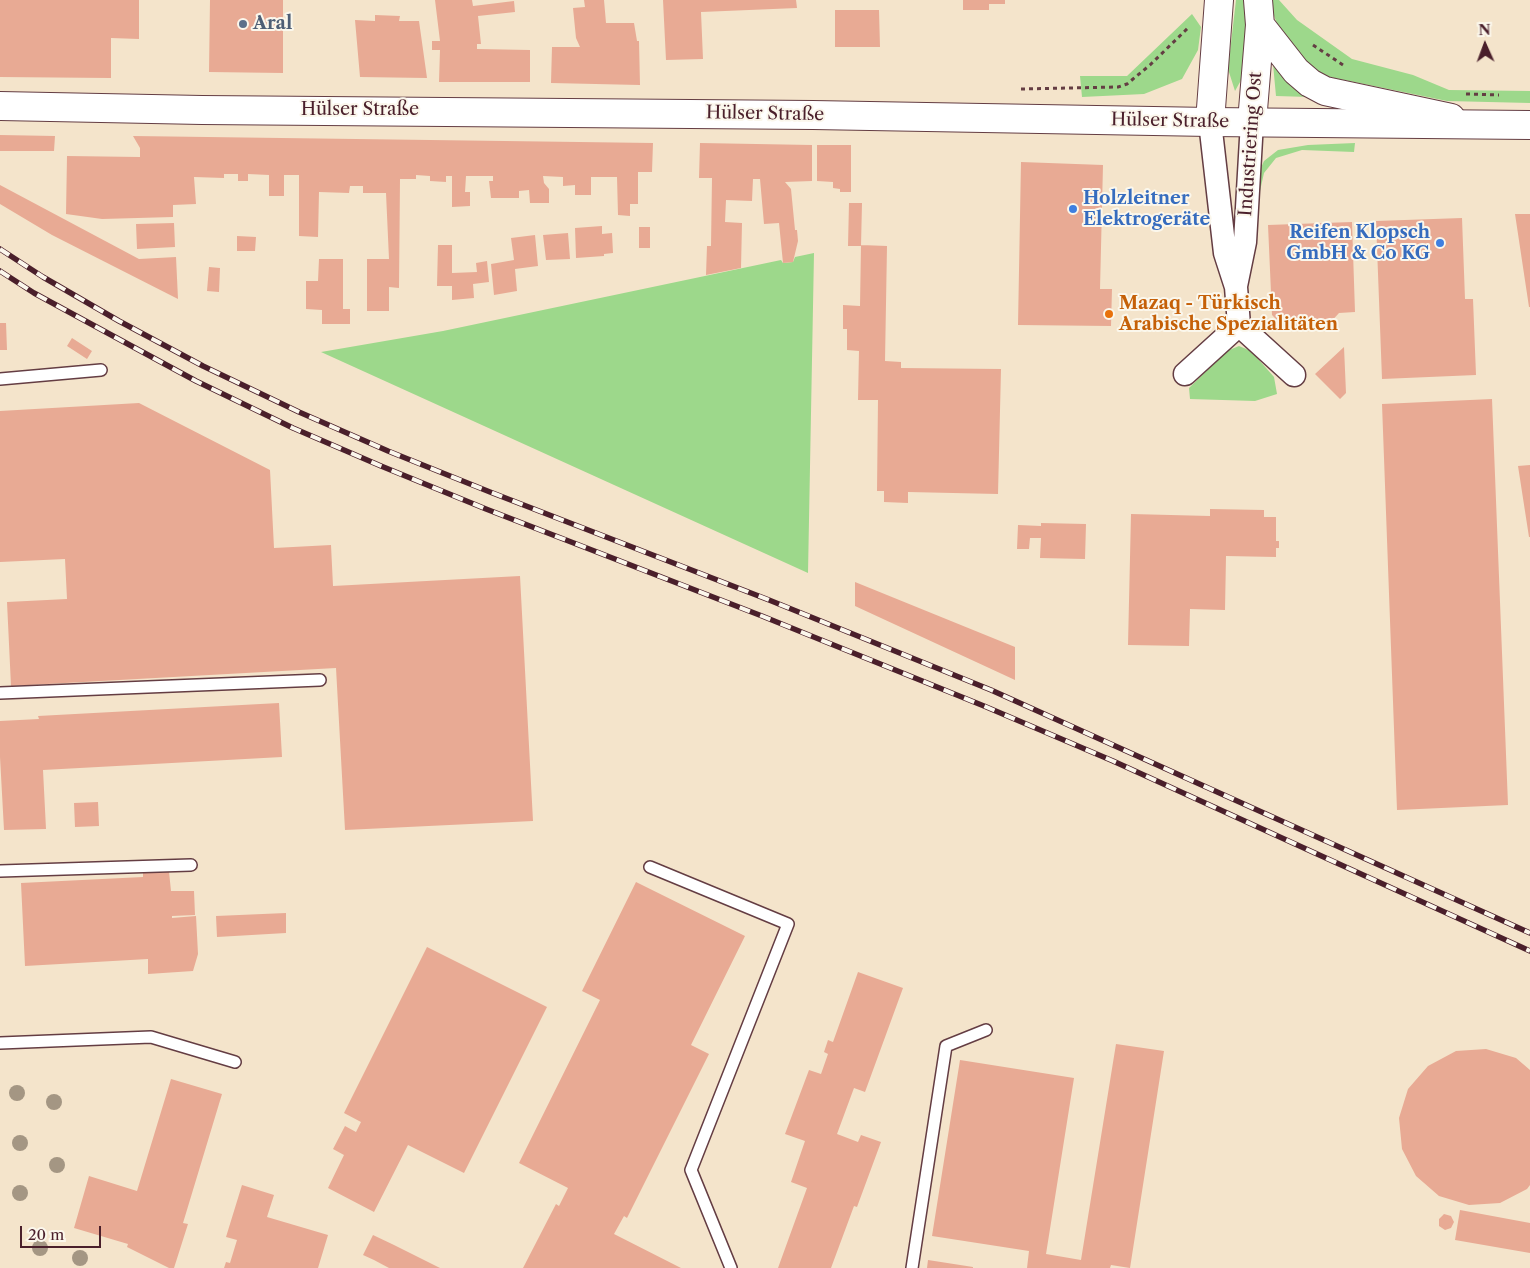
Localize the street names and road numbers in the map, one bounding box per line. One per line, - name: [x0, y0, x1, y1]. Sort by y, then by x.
- street label: Industriering Ost: [1235, 71, 1267, 217]
- street label: Hülser Straße: [301, 99, 419, 121]
- street label: Hülser Straße: [706, 102, 824, 126]
- street label: Hülser Straße: [1111, 109, 1229, 133]

